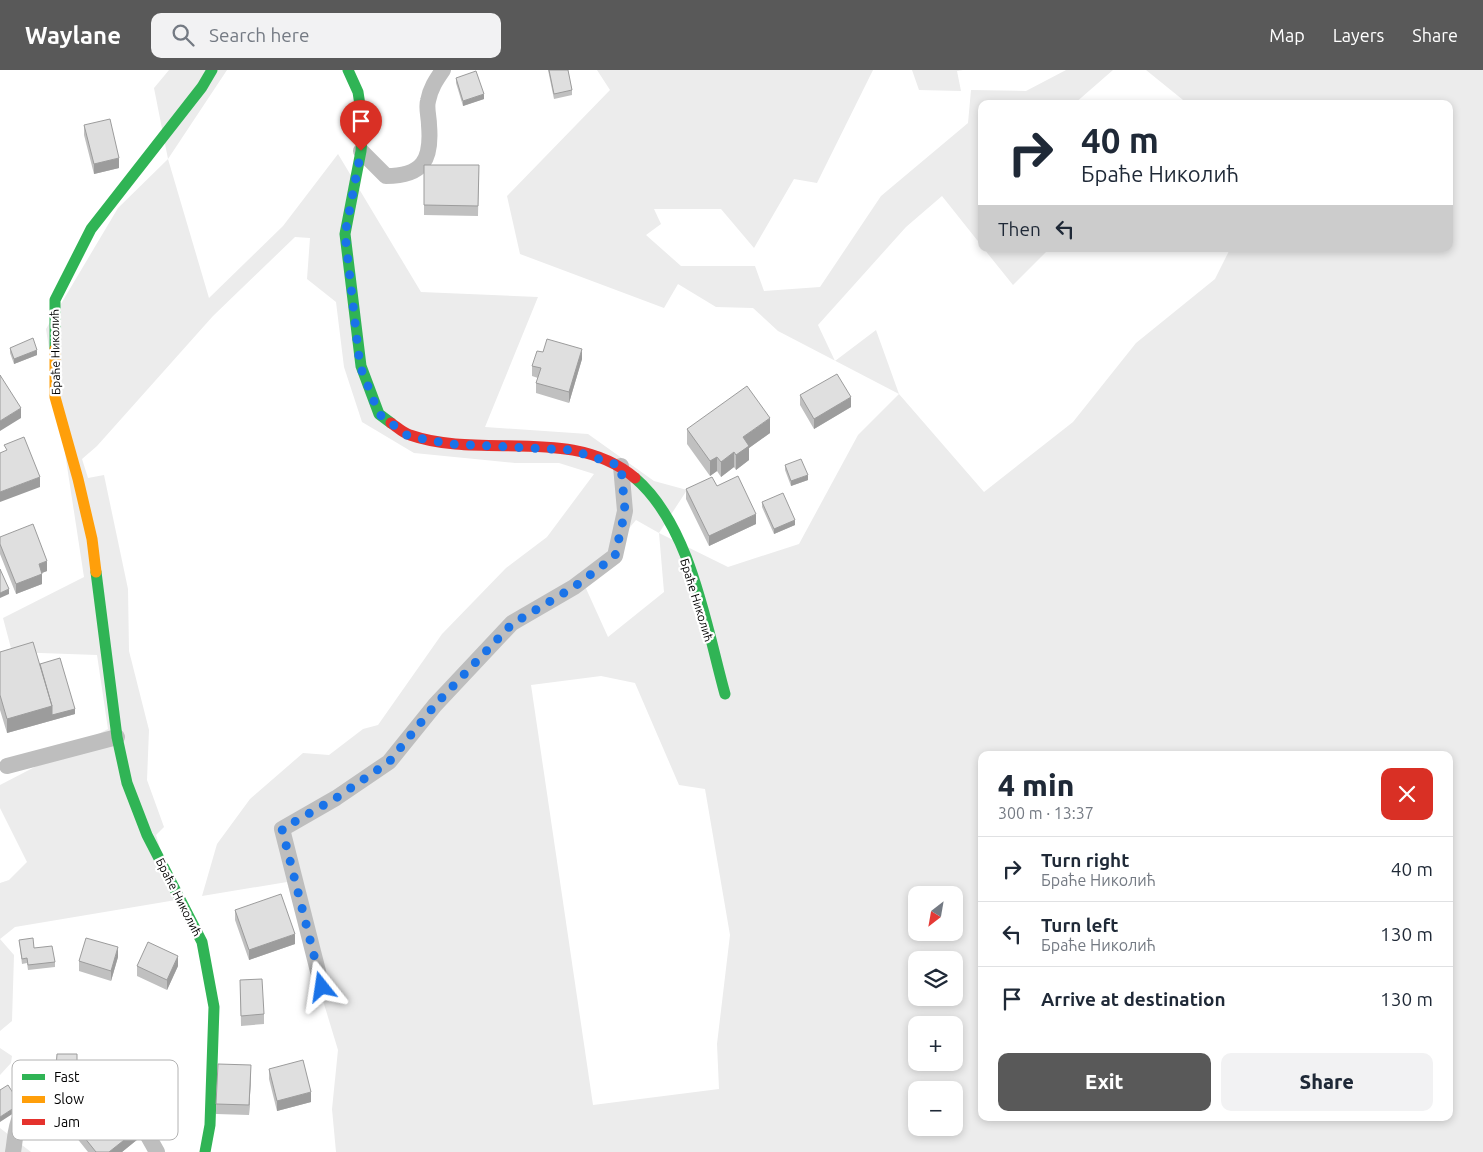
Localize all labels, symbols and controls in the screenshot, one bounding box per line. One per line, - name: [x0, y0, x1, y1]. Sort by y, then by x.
- search box: [151, 13, 501, 58]
- icon: search: [169, 21, 197, 49]
- text: Waylane: [25, 22, 121, 49]
- text: Search here: [209, 24, 309, 46]
- text: Map: [1269, 25, 1305, 45]
- text: Layers: [1333, 25, 1384, 45]
- text: Share: [1412, 25, 1458, 45]
- pin: [340, 100, 382, 151]
- icon: arrive: [347, 107, 375, 135]
- icon: right: [998, 120, 1063, 185]
- text: 40 m: [1081, 120, 1159, 160]
- text: Браће Николић: [1081, 161, 1239, 186]
- icon: left: [1051, 215, 1079, 243]
- text: Then: [998, 218, 1041, 240]
- street label: Браће Николић: [48, 309, 62, 395]
- street label: Браће Николић: [678, 557, 716, 643]
- text: 4 min: [998, 768, 1074, 802]
- button: close: [1381, 768, 1433, 820]
- text: 300 m · 13:37: [998, 804, 1094, 822]
- text: Turn right: [1041, 849, 1129, 871]
- icon: right: [998, 855, 1026, 883]
- street label: Браће Николић: [154, 856, 204, 938]
- text: 40 m: [1391, 858, 1433, 880]
- text: Браће Николић: [1041, 871, 1156, 889]
- north arrow: [908, 886, 962, 941]
- map controls: [908, 886, 963, 1136]
- text: Turn left: [1041, 914, 1119, 936]
- icon: left: [998, 920, 1026, 948]
- text: 130 m: [1380, 923, 1433, 945]
- text: Браће Николић: [1041, 936, 1156, 954]
- button: layers: [908, 951, 963, 1006]
- position arrow: [295, 960, 347, 1012]
- icon: arrive: [998, 985, 1026, 1013]
- text: Arrive at destination: [1041, 988, 1226, 1010]
- text: 130 m: [1380, 988, 1433, 1010]
- button: +: [908, 1016, 963, 1071]
- button: Exit: [998, 1053, 1211, 1111]
- button: Share: [1221, 1053, 1433, 1111]
- legend: [12, 1060, 178, 1140]
- text: Fast: [54, 1069, 80, 1085]
- button: −: [908, 1081, 963, 1136]
- text: Slow: [54, 1091, 84, 1107]
- text: Jam: [54, 1114, 80, 1130]

